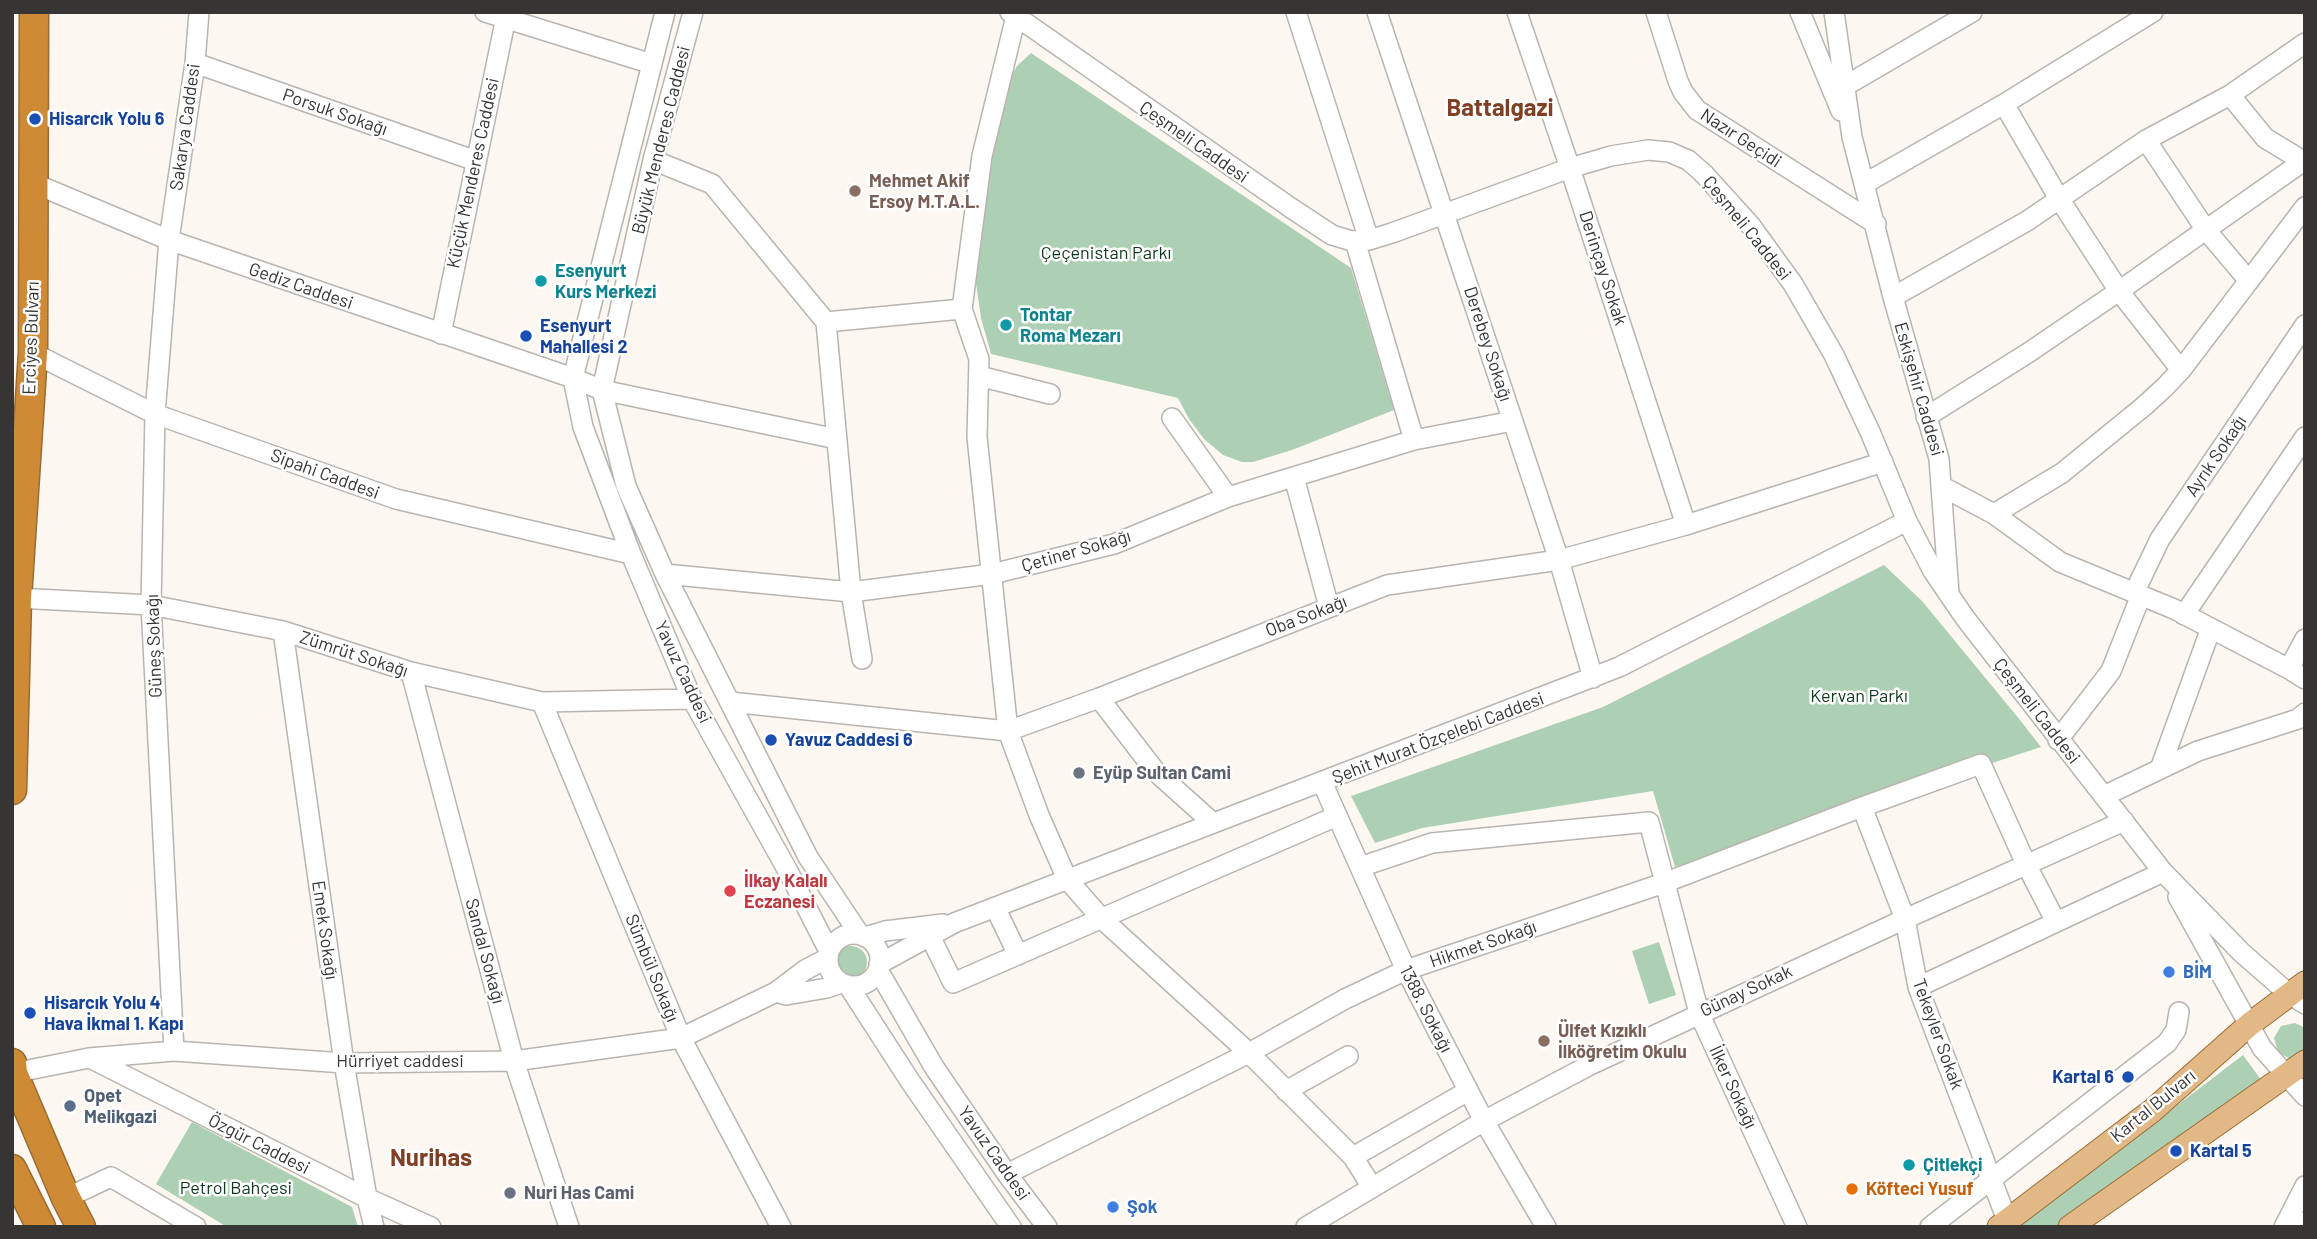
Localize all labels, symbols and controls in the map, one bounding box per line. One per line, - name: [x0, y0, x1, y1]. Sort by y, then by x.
- street label: Büyük Menderes Caddesi: [627, 44, 695, 236]
- street label: Sakarya Caddesi: [165, 62, 205, 192]
- street label: Küçük Menderes Caddesi: [442, 76, 504, 270]
- street label: Porsuk Sokağı: [280, 84, 390, 140]
- district label: Battalgazi: [1446, 94, 1554, 122]
- street label: Çeşmeli Caddesi: [1135, 96, 1253, 188]
- street label: Nazır Geçidi: [1696, 104, 1786, 172]
- place label: Hisarcık Yolu 6: [49, 108, 164, 130]
- marker: Hisarcık Yolu 6: [27, 111, 43, 127]
- place label: Mehmet Akif Ersoy M.T.A.L.: [869, 170, 980, 212]
- street label: Çeşmeli Caddesi: [1698, 171, 1796, 285]
- marker: Mehmet Akif Ersoy M.T.A.L.: [847, 183, 863, 199]
- street label: Derinçay Sokak: [1574, 208, 1632, 328]
- park label: Çeçenistan Parkı: [1041, 242, 1171, 264]
- street label: Gediz Caddesi: [246, 258, 356, 314]
- place label: Esenyurt Kurs Merkezi: [555, 260, 657, 302]
- marker: Esenyurt Kurs Merkezi: [533, 273, 549, 289]
- street label: Erciyes Bulvarı: [18, 281, 44, 395]
- street label: Derebey Sokağı: [1459, 284, 1517, 404]
- place label: Tontar Roma Mezarı: [1020, 304, 1121, 346]
- place label: Esenyurt Mahallesi 2: [540, 315, 628, 358]
- marker: Tontar Roma Mezarı: [998, 317, 1014, 333]
- street label: Eskişehir Caddesi: [1890, 320, 1948, 458]
- marker: Esenyurt Mahallesi 2: [518, 328, 534, 344]
- street label: Ayrık Sokağı: [2181, 411, 2251, 501]
- street label: Sipahi Caddesi: [268, 444, 382, 504]
- street label: Çetiner Sokağı: [1019, 525, 1133, 577]
- street label: Oba Sokağı: [1262, 591, 1350, 641]
- street label: Güneş Sokağı: [141, 594, 167, 698]
- street label: Yavuz Caddesi: [650, 617, 716, 727]
- street label: Zümrüt Sokağı: [297, 626, 411, 682]
- street label: Çeşmeli Caddesi: [1989, 654, 2085, 768]
- park label: Kervan Parkı: [1810, 685, 1908, 707]
- street label: Şehit Murat Özçelebi Caddesi: [1329, 688, 1547, 788]
- place label: Yavuz Caddesi 6: [785, 729, 913, 751]
- marker: Yavuz Caddesi 6: [763, 732, 779, 748]
- place label: Eyüp Sultan Cami: [1093, 762, 1231, 784]
- marker: Eyüp Sultan Cami: [1071, 765, 1087, 781]
- place label: İlkay Kalalı Eczanesi: [744, 870, 828, 912]
- street label: Emek Sokağı: [307, 879, 343, 981]
- marker: İlkay Kalalı Eczanesi: [722, 883, 738, 899]
- street label: Sandal Sokağı: [461, 896, 509, 1006]
- street label: Sümbül Sokağı: [621, 911, 683, 1025]
- street label: Hikmet Sokağı: [1427, 916, 1539, 972]
- street label: Günay Sokak: [1697, 960, 1795, 1022]
- place label: BİM: [2183, 961, 2212, 983]
- street label: 1388. Sokağı: [1395, 962, 1457, 1056]
- marker: BİM: [2161, 964, 2177, 980]
- street label: Tekeyler Sokak: [1908, 976, 1968, 1092]
- place label: Hisarcık Yolu 4 Hava İkmal 1. Kapı: [44, 992, 183, 1034]
- marker: Hisarcık Yolu 4 Hava İkmal 1. Kapı: [22, 1005, 38, 1021]
- place label: Ülfet Kızıklı İlköğretim Okulu: [1558, 1020, 1687, 1062]
- marker: Ülfet Kızıklı İlköğretim Okulu: [1536, 1033, 1552, 1049]
- street label: İlker Sokağı: [1704, 1042, 1762, 1132]
- street label: Hürriyet caddesi: [336, 1050, 464, 1072]
- street label: Kartal Bulvarı: [2106, 1065, 2200, 1147]
- place label: Kartal 6: [2052, 1066, 2114, 1088]
- marker: Kartal 6: [2120, 1069, 2136, 1085]
- place label: Opet Melikgazi: [84, 1085, 157, 1128]
- marker: Opet Melikgazi: [62, 1098, 78, 1114]
- street label: Yavuz Caddesi: [953, 1101, 1035, 1205]
- street label: Özgür Caddesi: [205, 1109, 313, 1179]
- place label: Kartal 5: [2190, 1140, 2252, 1162]
- marker: Kartal 5: [2168, 1143, 2184, 1159]
- district label: Nurihas: [390, 1144, 472, 1172]
- place label: Çitlekçi: [1923, 1154, 1983, 1176]
- marker: Çitlekçi: [1901, 1157, 1917, 1173]
- park label: Petrol Bahçesi: [180, 1177, 292, 1199]
- place label: Köfteci Yusuf: [1866, 1178, 1974, 1200]
- marker: Köfteci Yusuf: [1844, 1181, 1860, 1197]
- place label: Nuri Has Cami: [524, 1182, 634, 1204]
- marker: Nuri Has Cami: [502, 1185, 518, 1201]
- place label: Şok: [1127, 1196, 1157, 1218]
- marker: Şok: [1105, 1199, 1121, 1215]

